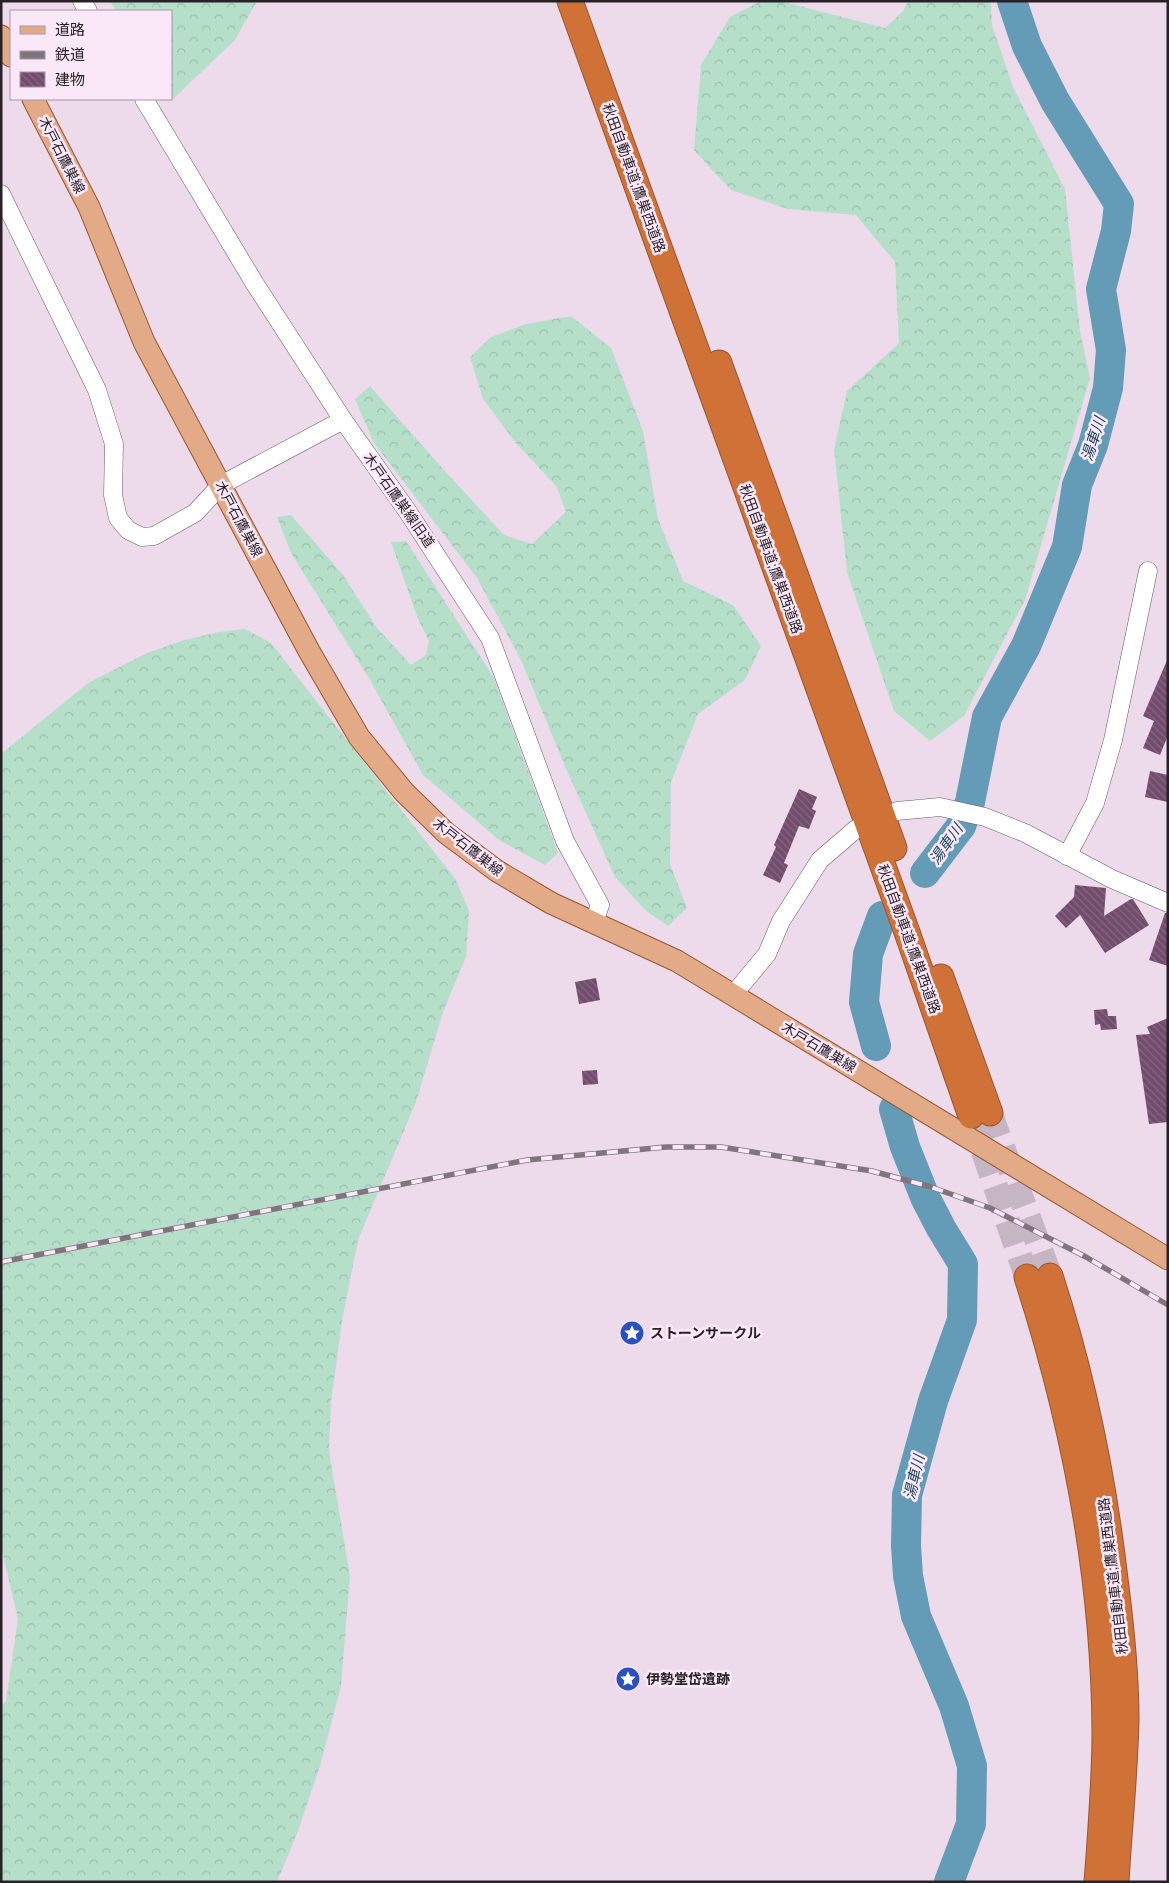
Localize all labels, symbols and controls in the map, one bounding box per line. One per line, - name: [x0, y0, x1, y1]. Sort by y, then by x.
- legend: [10, 10, 172, 100]
- text: 道路: [55, 21, 85, 38]
- text: 鉄道: [55, 46, 85, 63]
- text: 建物: [55, 71, 85, 88]
- street label: 秋田自動車道;鷹巣西道路: [599, 101, 669, 255]
- street label: 木戸石鷹巣線: [36, 114, 88, 196]
- water label: 湯車川: [1078, 413, 1109, 463]
- street label: 木戸石鷹巣線旧道: [360, 450, 438, 550]
- street label: 木戸石鷹巣線: [212, 478, 266, 560]
- street label: 秋田自動車道;鷹巣西道路: [736, 482, 806, 636]
- street label: 木戸石鷹巣線: [430, 815, 506, 879]
- water label: 湯車川: [926, 819, 967, 867]
- street label: 秋田自動車道;鷹巣西道路: [874, 862, 944, 1016]
- street label: 木戸石鷹巣線: [779, 1019, 859, 1075]
- place icon: ストーンサークル: [619, 1320, 645, 1346]
- place label: ストーンサークル: [650, 1325, 761, 1341]
- water label: 湯車川: [901, 1451, 928, 1501]
- street label: 秋田自動車道;鷹巣西道路: [1095, 1497, 1131, 1655]
- place icon: 伊勢堂岱遺跡: [615, 1666, 641, 1692]
- place label: 伊勢堂岱遺跡: [646, 1671, 730, 1687]

